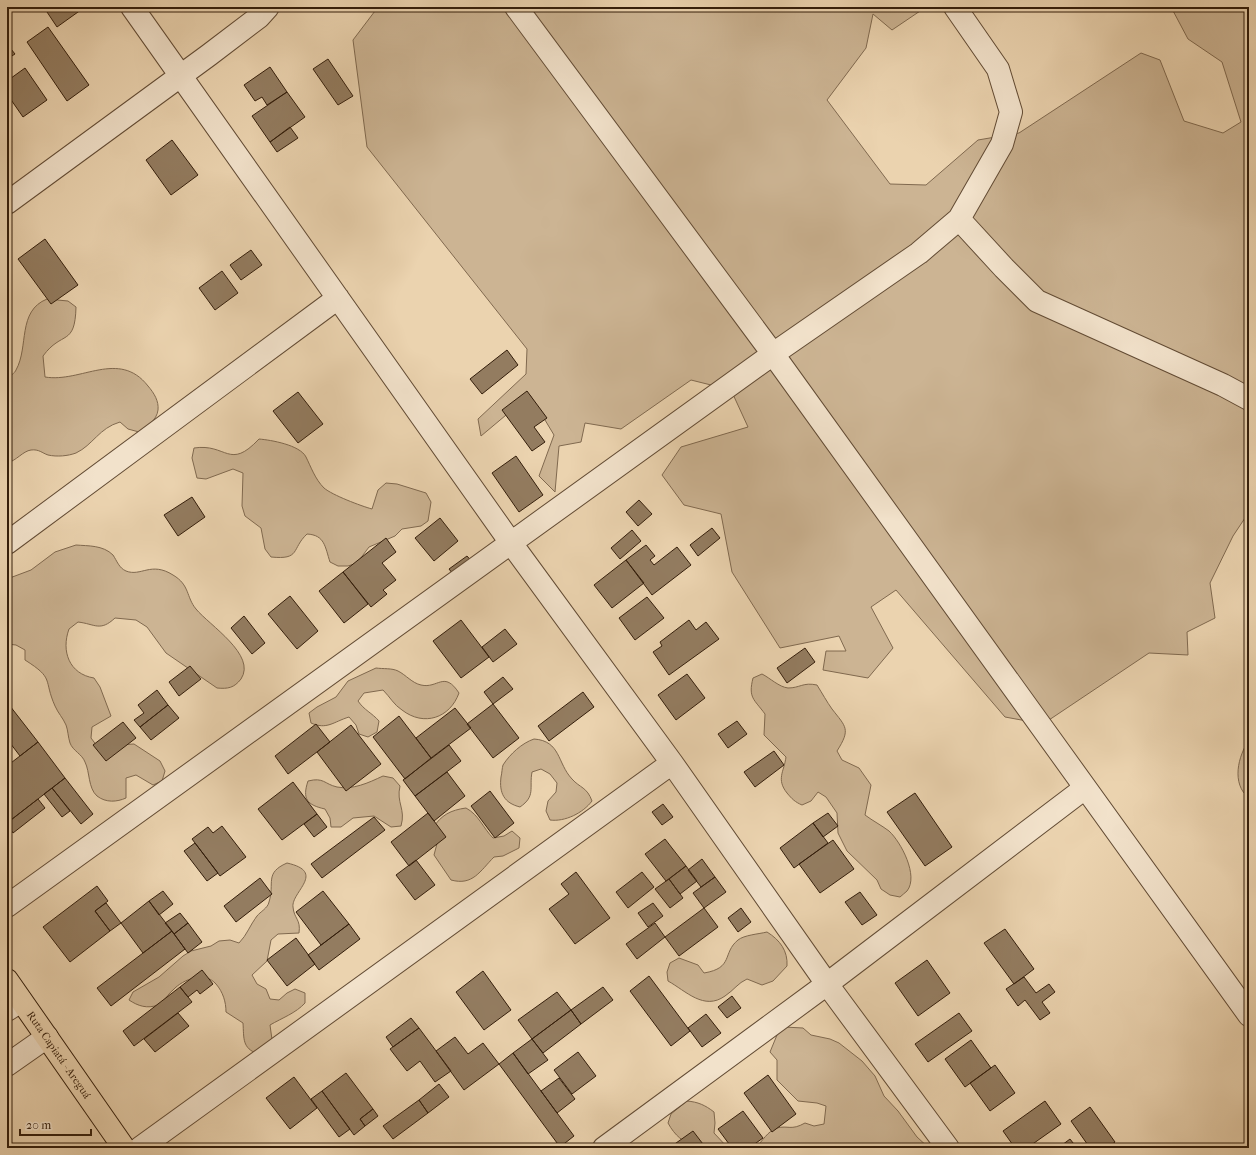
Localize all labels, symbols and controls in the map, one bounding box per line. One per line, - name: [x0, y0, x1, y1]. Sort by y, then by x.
- street label: Ruta Capiatá - Areguá: [24, 1009, 94, 1102]
- scale bar: [20, 1111, 91, 1137]
- text: 20 m: [26, 1118, 51, 1132]

